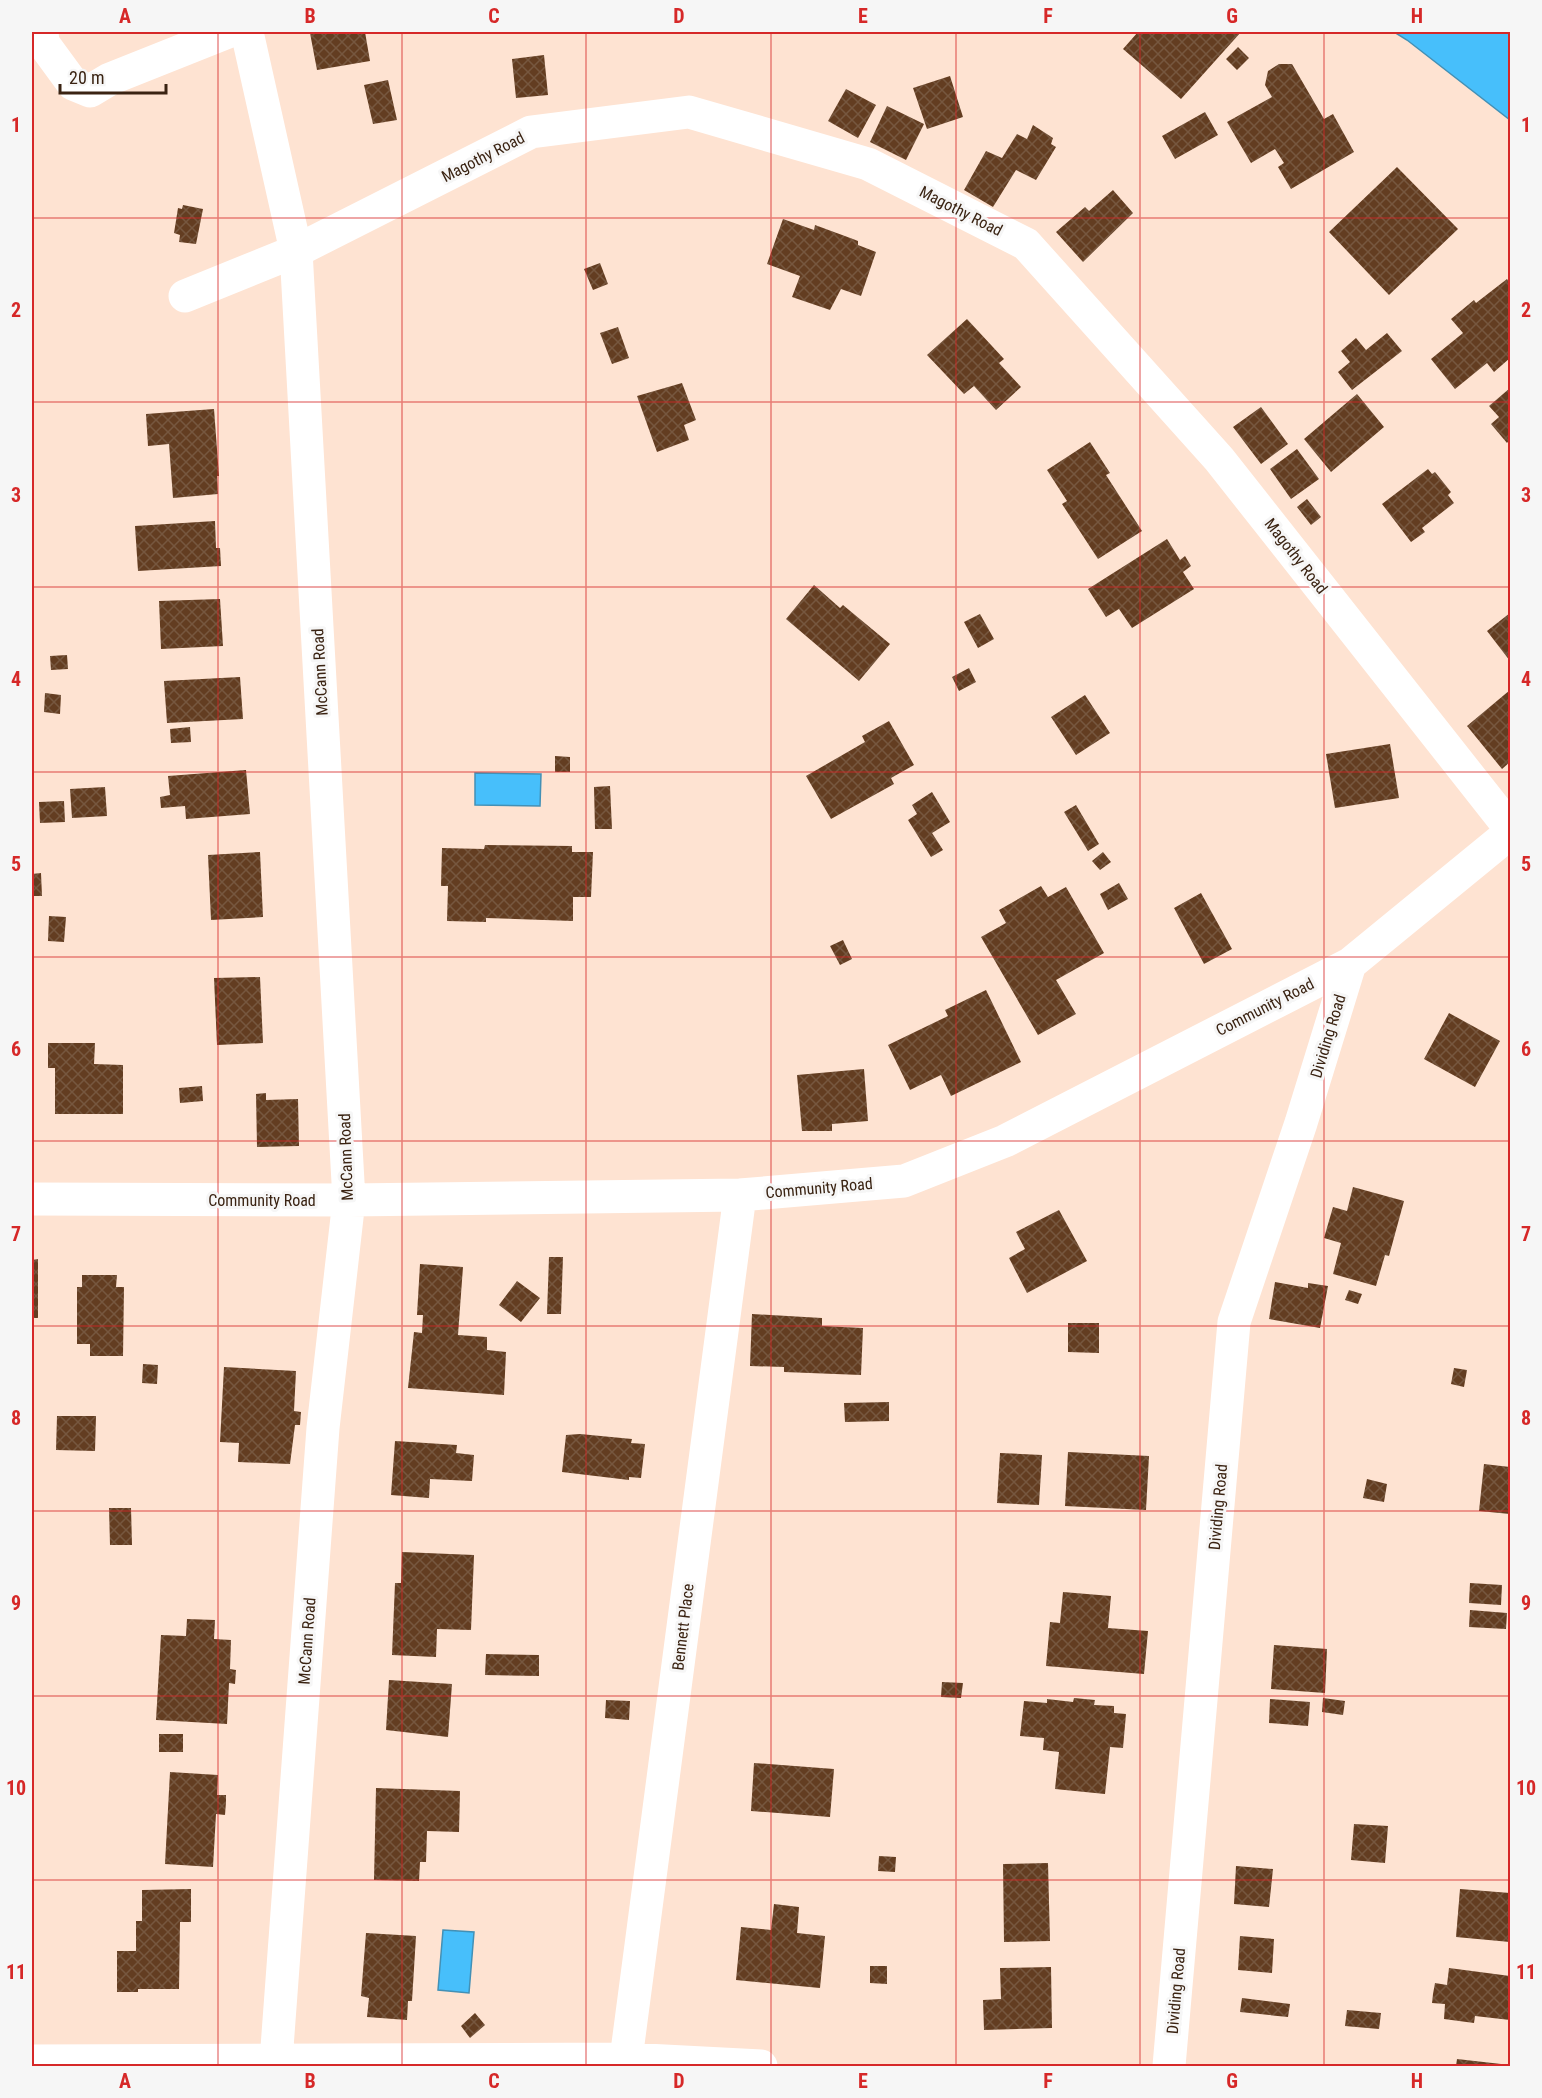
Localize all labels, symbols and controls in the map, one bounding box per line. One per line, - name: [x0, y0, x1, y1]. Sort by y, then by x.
- text: A: [119, 4, 131, 28]
- text: B: [304, 4, 316, 28]
- text: C: [488, 4, 500, 28]
- text: D: [673, 4, 685, 28]
- text: E: [858, 4, 868, 28]
- text: F: [1043, 4, 1053, 28]
- text: G: [1226, 4, 1238, 28]
- text: H: [1411, 4, 1423, 28]
- scale bar: [60, 57, 166, 95]
- text: 20 m: [69, 67, 104, 88]
- text: 1: [11, 113, 21, 137]
- text: 1: [1521, 113, 1531, 137]
- street label: Magothy Road: [438, 128, 528, 186]
- street label: Magothy Road: [916, 182, 1006, 240]
- text: 2: [11, 298, 21, 322]
- text: 2: [1521, 298, 1531, 322]
- text: 3: [11, 483, 21, 507]
- text: 3: [1521, 483, 1531, 507]
- street label: Magothy Road: [1261, 514, 1331, 598]
- street label: McCann Road: [308, 628, 332, 716]
- text: 4: [11, 667, 21, 691]
- text: 4: [1521, 667, 1531, 691]
- text: 5: [11, 852, 21, 876]
- text: 5: [1521, 852, 1531, 876]
- street label: Community Road: [1213, 974, 1317, 1040]
- street label: Dividing Road: [1306, 992, 1350, 1080]
- text: 6: [11, 1037, 21, 1061]
- text: 6: [1521, 1037, 1531, 1061]
- street label: McCann Road: [335, 1113, 357, 1201]
- street label: Community Road: [765, 1174, 873, 1202]
- street label: Community Road: [208, 1191, 316, 1210]
- text: 7: [11, 1222, 21, 1246]
- text: 7: [1521, 1222, 1531, 1246]
- text: 8: [11, 1406, 21, 1430]
- text: 8: [1521, 1406, 1531, 1430]
- street label: Dividing Road: [1205, 1463, 1231, 1551]
- street label: Bennett Place: [668, 1582, 698, 1672]
- text: 9: [11, 1591, 21, 1615]
- text: 9: [1521, 1591, 1531, 1615]
- street label: McCann Road: [294, 1597, 320, 1685]
- text: 10: [6, 1776, 26, 1800]
- text: 10: [1516, 1776, 1536, 1800]
- street label: Dividing Road: [1163, 1947, 1189, 2035]
- text: 11: [6, 1960, 26, 1984]
- text: 11: [1516, 1960, 1536, 1984]
- text: A: [119, 2069, 131, 2093]
- text: B: [304, 2069, 316, 2093]
- text: C: [488, 2069, 500, 2093]
- text: D: [673, 2069, 685, 2093]
- text: E: [858, 2069, 868, 2093]
- text: F: [1043, 2069, 1053, 2093]
- text: G: [1226, 2069, 1238, 2093]
- text: H: [1411, 2069, 1423, 2093]

